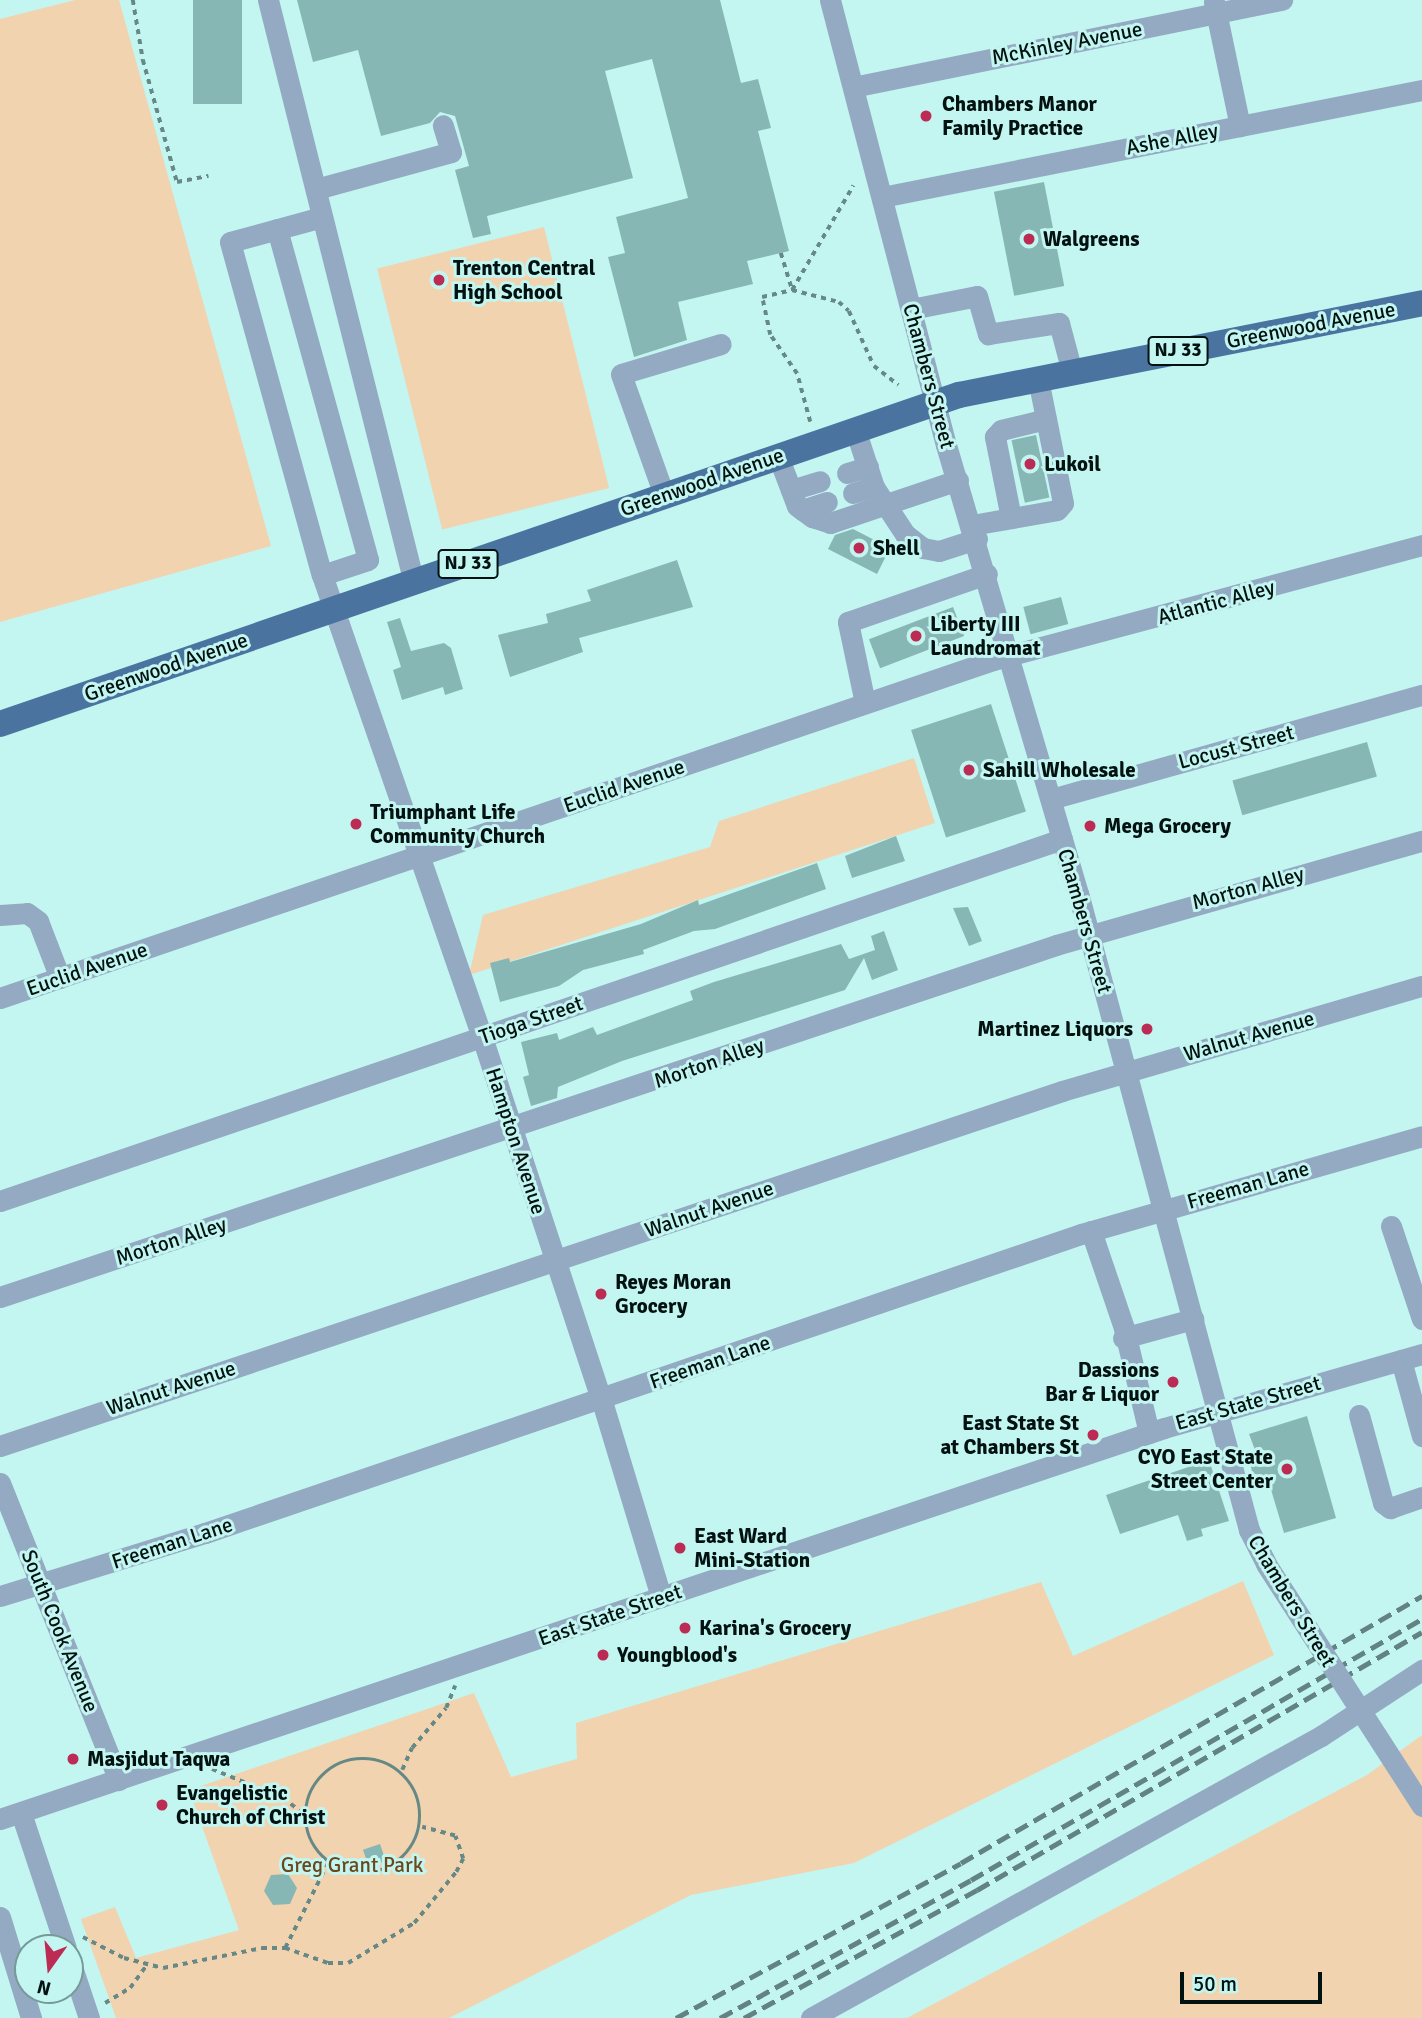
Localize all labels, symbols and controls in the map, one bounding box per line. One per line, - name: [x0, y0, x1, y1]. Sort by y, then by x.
- street label: McKinley Avenue: [990, 16, 1144, 70]
- place label: Chambers Manor Family Practice: [942, 91, 1097, 141]
- marker: Chambers Manor Family Practice: [916, 106, 936, 126]
- street label: Ashe Alley: [1124, 118, 1220, 160]
- place label: Walgreens: [1043, 226, 1139, 252]
- marker: Walgreens: [1021, 231, 1037, 247]
- place label: Trenton Central High School: [453, 255, 595, 305]
- marker: Trenton Central High School: [431, 272, 447, 288]
- street label: Greenwood Avenue: [1225, 296, 1397, 354]
- street label: Chambers Street: [898, 301, 960, 451]
- road number: NJ 33: [1146, 336, 1210, 366]
- street label: Greenwood Avenue: [617, 442, 787, 522]
- place label: Lukoil: [1044, 451, 1101, 477]
- marker: Lukoil: [1022, 456, 1038, 472]
- place label: Shell: [873, 535, 919, 561]
- marker: Shell: [851, 540, 867, 556]
- road number: NJ 33: [436, 548, 500, 580]
- street label: Atlantic Alley: [1155, 574, 1277, 630]
- place label: Liberty III Laundromat: [930, 611, 1041, 661]
- street label: Greenwood Avenue: [81, 627, 251, 707]
- marker: Liberty III Laundromat: [908, 628, 924, 644]
- street label: Locust Street: [1175, 719, 1297, 775]
- street label: Euclid Avenue: [560, 754, 688, 818]
- place label: Sahill Wholesale: [983, 757, 1136, 783]
- marker: Sahill Wholesale: [961, 762, 977, 778]
- place label: Triumphant Life Community Church: [370, 799, 545, 849]
- place label: Mega Grocery: [1104, 813, 1231, 839]
- marker: Triumphant Life Community Church: [348, 816, 364, 832]
- marker: Mega Grocery: [1082, 818, 1098, 834]
- street label: Chambers Street: [1052, 846, 1118, 996]
- street label: Morton Alley: [1189, 861, 1307, 915]
- street label: Euclid Avenue: [23, 937, 151, 1001]
- street label: Tioga Street: [476, 991, 586, 1049]
- street label: Walnut Avenue: [1181, 1005, 1317, 1067]
- place label: Martinez Liquors: [977, 1016, 1133, 1042]
- marker: Martinez Liquors: [1139, 1021, 1155, 1037]
- street label: Morton Alley: [651, 1032, 767, 1094]
- street label: Hampton Avenue: [480, 1065, 552, 1217]
- street label: Freeman Lane: [1184, 1156, 1312, 1214]
- street label: Walnut Avenue: [641, 1175, 777, 1243]
- street label: Morton Alley: [113, 1211, 229, 1271]
- place label: Reyes Moran Grocery: [615, 1269, 731, 1319]
- marker: Reyes Moran Grocery: [593, 1286, 609, 1302]
- street label: Freeman Lane: [646, 1330, 774, 1394]
- street label: Walnut Avenue: [103, 1355, 239, 1421]
- place label: Dassions Bar & Liquor: [1045, 1357, 1159, 1407]
- street label: East State Street: [1172, 1370, 1324, 1436]
- marker: Dassions Bar & Liquor: [1165, 1374, 1181, 1390]
- place label: East State St at Chambers St: [940, 1410, 1079, 1460]
- marker: East State St at Chambers St: [1085, 1427, 1101, 1443]
- place label: CYO East State Street Center: [1138, 1444, 1273, 1494]
- marker: CYO East State Street Center: [1279, 1461, 1295, 1477]
- street label: Freeman Lane: [108, 1512, 236, 1574]
- place label: East Ward Mini-Station: [694, 1523, 810, 1573]
- street label: Chambers Street: [1243, 1531, 1341, 1671]
- marker: East Ward Mini-Station: [672, 1540, 688, 1556]
- street label: South Cook Avenue: [16, 1546, 104, 1716]
- street label: East State Street: [535, 1579, 685, 1651]
- place label: Karina's Grocery: [699, 1615, 851, 1641]
- marker: Karina's Grocery: [677, 1620, 693, 1636]
- place label: Youngblood's: [617, 1642, 737, 1668]
- marker: Youngblood's: [595, 1647, 611, 1663]
- place label: Masjidut Taqwa: [87, 1746, 230, 1772]
- marker: Masjidut Taqwa: [65, 1751, 81, 1767]
- place label: Evangelistic Church of Christ: [176, 1780, 325, 1830]
- marker: Evangelistic Church of Christ: [154, 1797, 170, 1813]
- park label: Greg Grant Park: [281, 1852, 423, 1878]
- north arrow: [14, 1934, 84, 2004]
- scale bar: [1184, 1958, 1326, 2002]
- text: 50 m: [1193, 1971, 1237, 1997]
- text: N: [35, 1974, 54, 2001]

